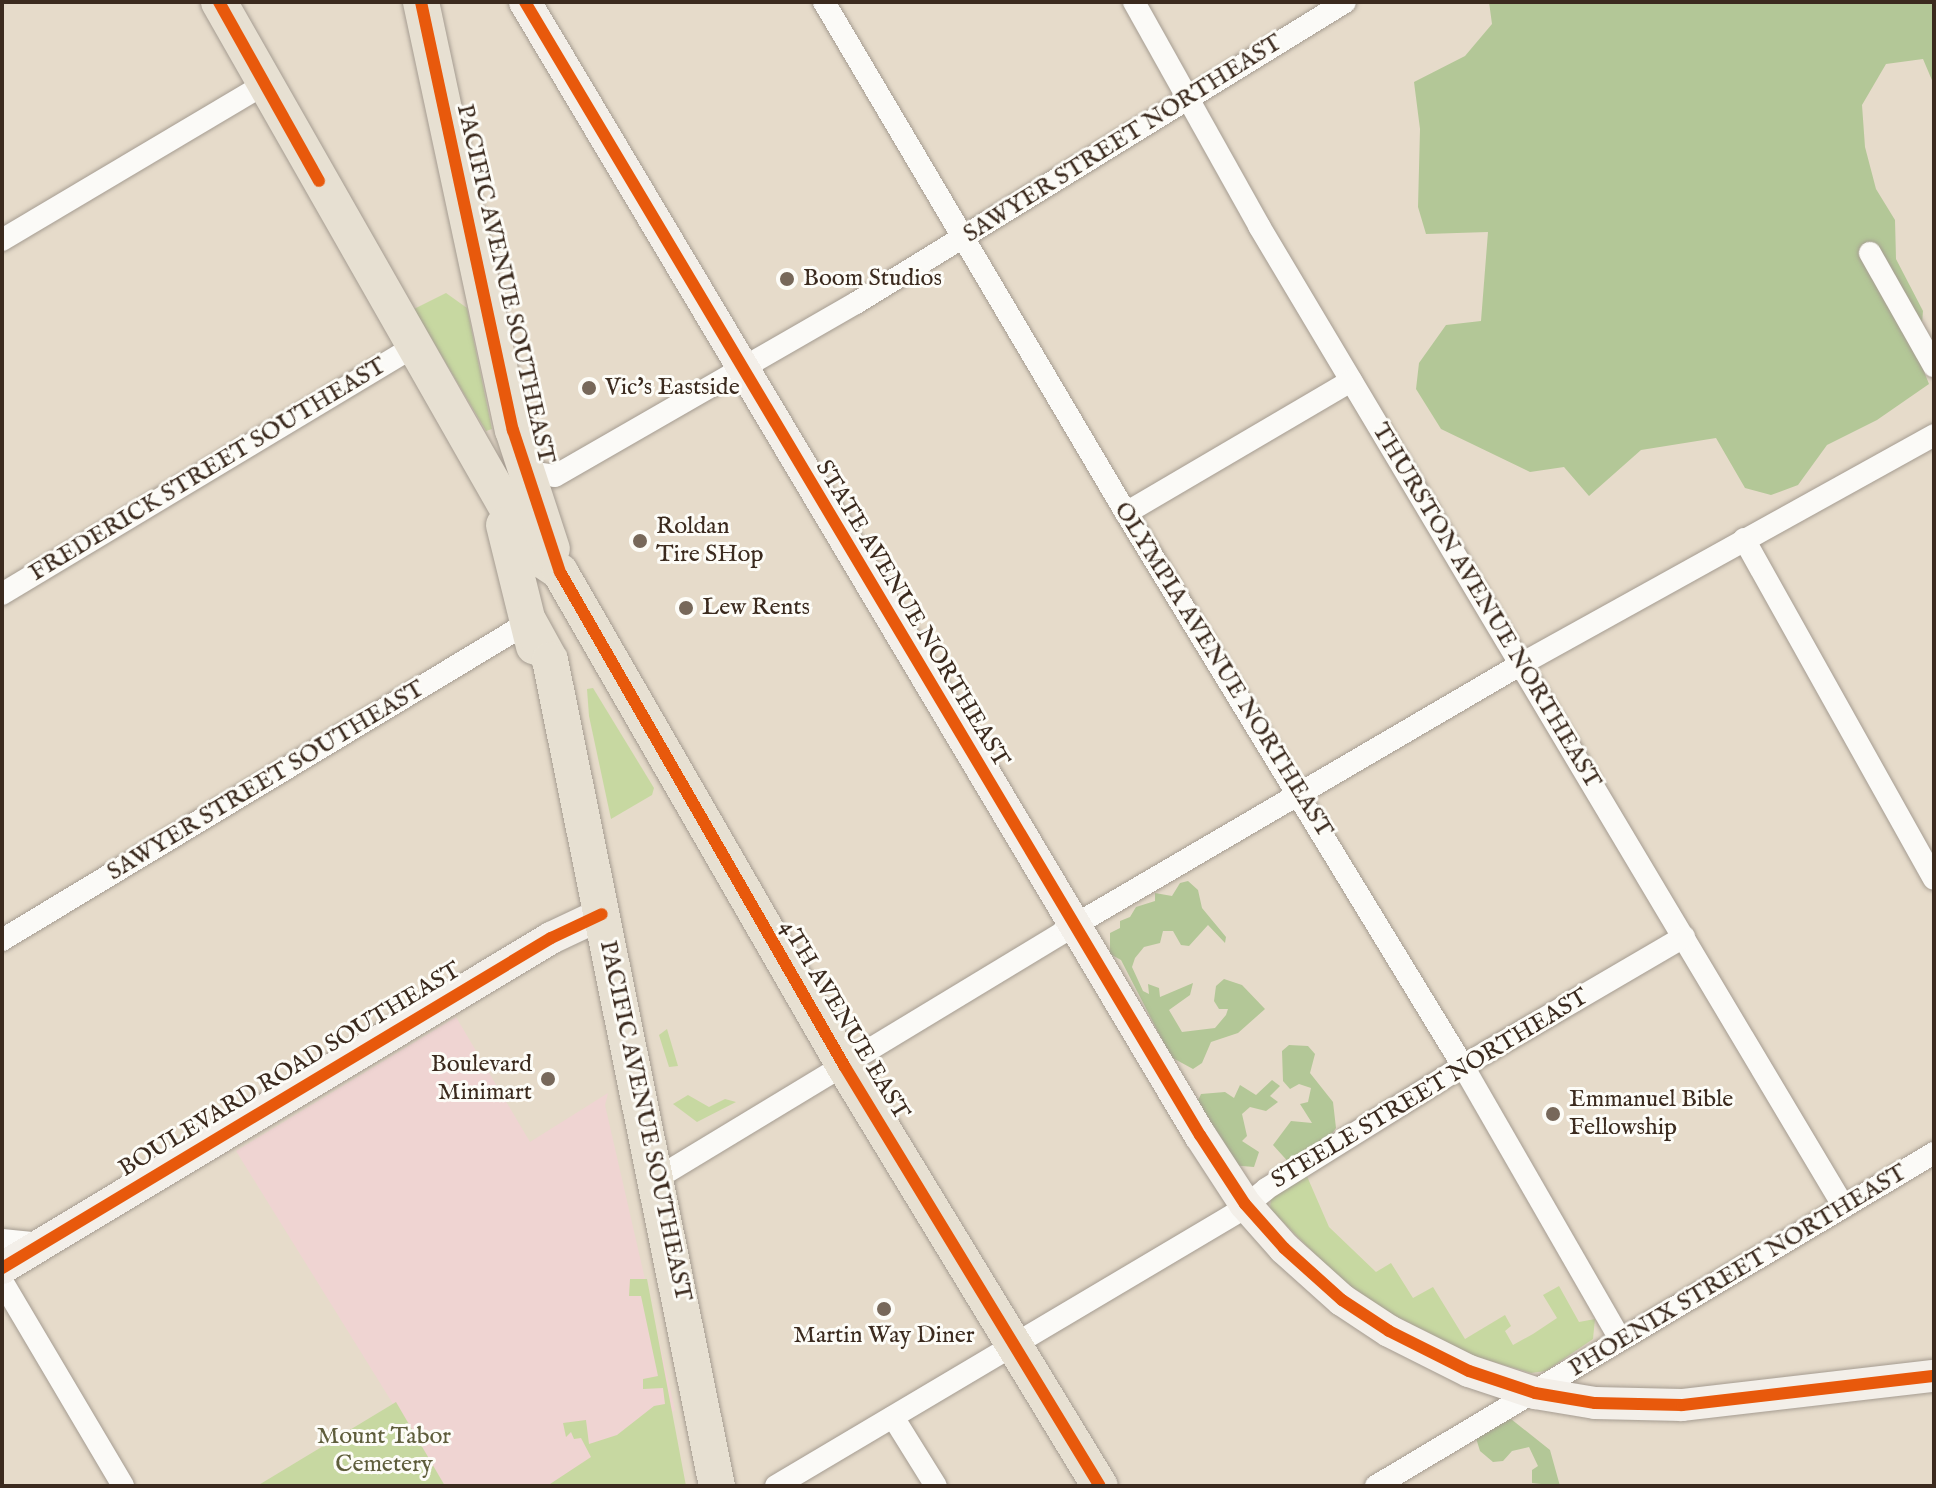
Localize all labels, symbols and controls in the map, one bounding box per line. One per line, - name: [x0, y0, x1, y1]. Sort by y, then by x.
- street label: SAWYER STREET NORTHEAST: [958, 29, 1288, 249]
- street label: PACIFIC AVENUE SOUTHEAST: [450, 101, 560, 467]
- place label: Boom Studios: [803, 265, 942, 293]
- marker: Boom Studios: [778, 270, 796, 288]
- street label: FREDERICK STREET SOUTHEAST: [25, 352, 391, 588]
- place label: Vic's Eastside: [605, 374, 740, 402]
- marker: Vic's Eastside: [580, 379, 598, 397]
- street label: THURSTON AVENUE NORTHEAST: [1365, 418, 1607, 794]
- street label: STATE AVENUE NORTHEAST: [809, 455, 1015, 773]
- street label: OLYMPIA AVENUE NORTHEAST: [1107, 497, 1339, 843]
- place label: Roldan Tire SHop: [656, 513, 763, 569]
- marker: Roldan Tire SHop: [631, 532, 649, 550]
- place label: Lew Rents: [702, 594, 810, 622]
- marker: Lew Rents: [677, 599, 695, 617]
- street label: SAWYER STREET SOUTHEAST: [102, 675, 430, 887]
- street label: 4TH AVENUE EAST: [773, 915, 915, 1125]
- street label: PACIFIC AVENUE SOUTHEAST: [593, 938, 697, 1304]
- street label: BOULEVARD ROAD SOUTHEAST: [114, 956, 466, 1184]
- street label: STEELE STREET NORTHEAST: [1266, 983, 1594, 1195]
- place label: Boulevard Minimart: [431, 1051, 532, 1107]
- marker: Boulevard Minimart: [539, 1070, 557, 1088]
- place label: Emmanuel Bible Fellowship: [1569, 1086, 1733, 1142]
- marker: Emmanuel Bible Fellowship: [1544, 1105, 1562, 1123]
- street label: PHOENIX STREET NORTHEAST: [1564, 1159, 1912, 1383]
- marker: Martin Way Diner: [875, 1300, 893, 1318]
- place label: Martin Way Diner: [793, 1322, 975, 1350]
- park label: Mount Tabor Cemetery: [317, 1423, 451, 1479]

